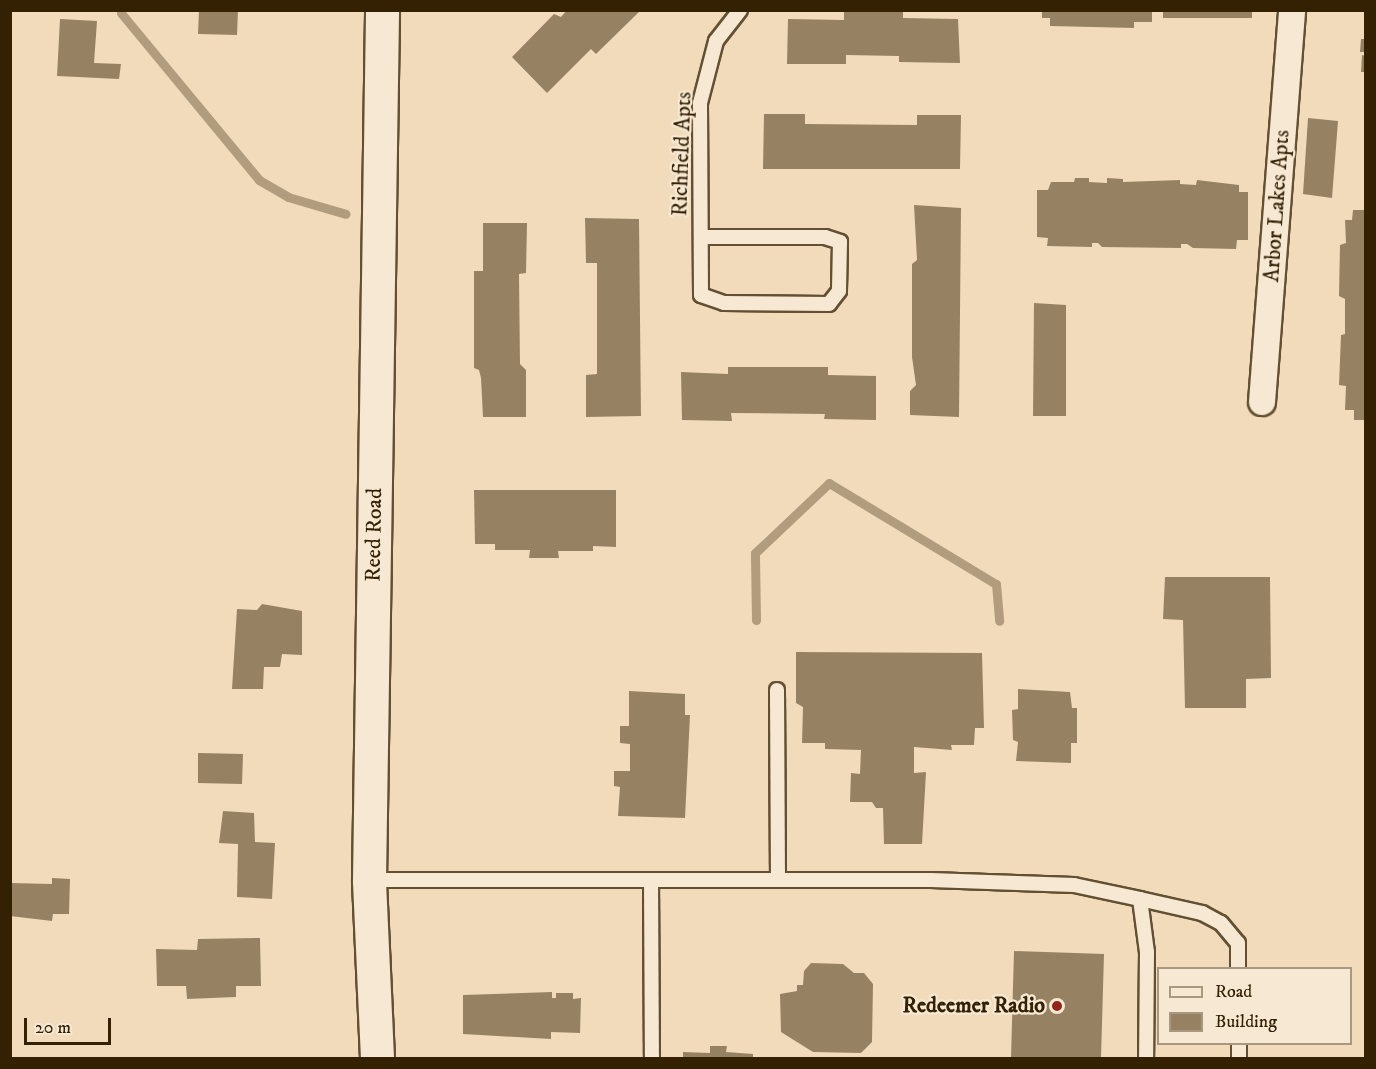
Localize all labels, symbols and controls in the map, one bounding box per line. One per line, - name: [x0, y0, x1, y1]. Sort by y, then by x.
- street label: Richfield Apts: [667, 91, 697, 217]
- street label: Arbor Lakes Apts: [1259, 129, 1295, 283]
- street label: Reed Road: [360, 488, 388, 582]
- legend: [1157, 967, 1352, 1045]
- text: Road: [1215, 981, 1252, 1003]
- place label: Redeemer Radio: [902, 993, 1045, 1019]
- marker: Redeemer Radio: [1050, 999, 1064, 1013]
- scale bar: [27, 1006, 114, 1044]
- text: Building: [1215, 1011, 1277, 1033]
- text: 20 m: [35, 1017, 71, 1039]

